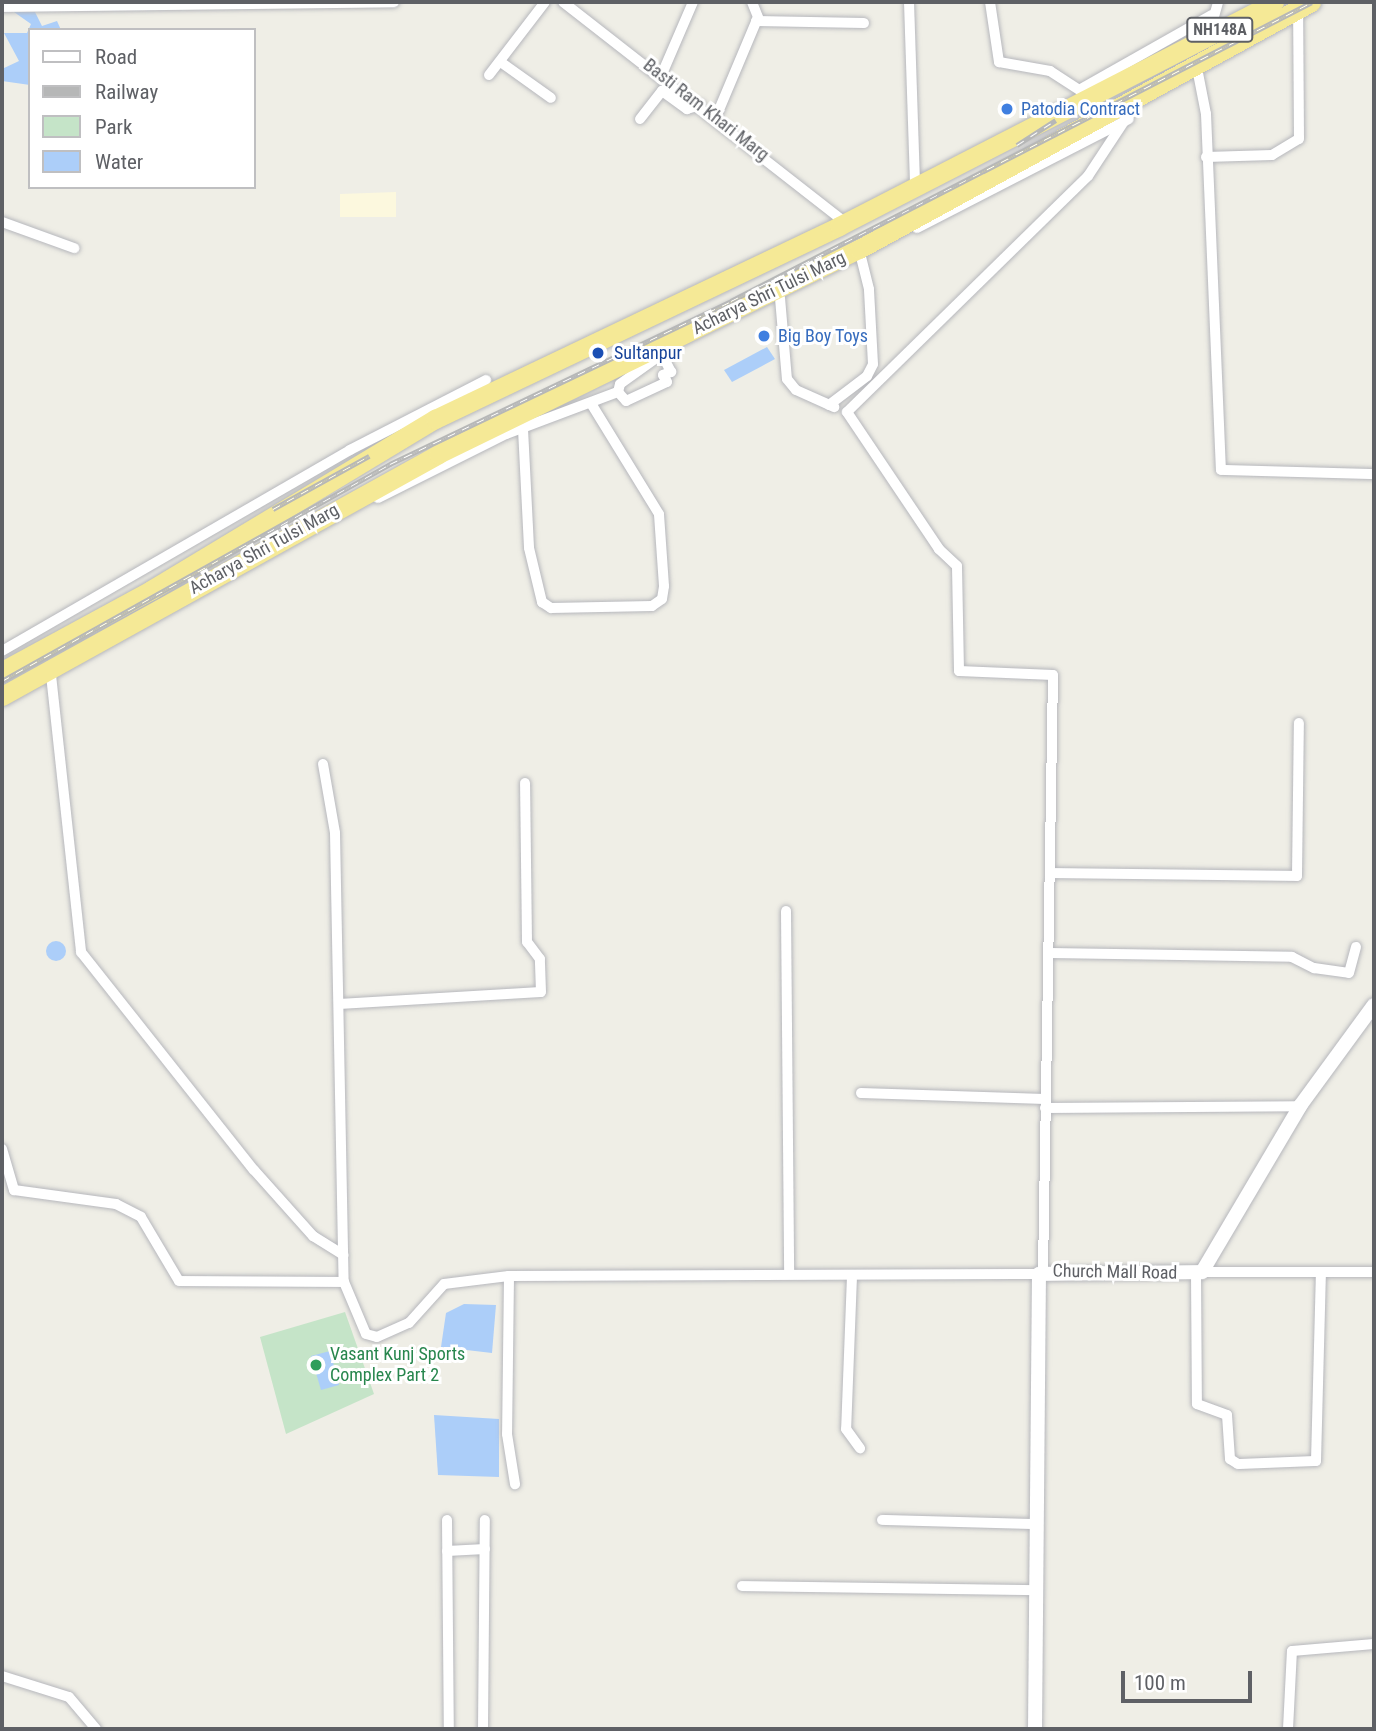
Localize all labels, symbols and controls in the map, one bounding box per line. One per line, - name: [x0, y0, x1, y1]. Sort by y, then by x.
- road number: NH148A: [1185, 18, 1255, 42]
- legend: [28, 28, 256, 189]
- text: Road: [95, 45, 137, 69]
- street label: Basti Ram Khari Marg: [639, 54, 773, 166]
- text: Railway: [95, 80, 158, 104]
- place label: Patodia Contract: [1021, 98, 1140, 120]
- marker: Patodia Contract: [999, 101, 1015, 117]
- text: Park: [95, 115, 132, 139]
- text: Water: [95, 150, 143, 174]
- street label: Acharya Shri Tulsi Marg: [689, 247, 849, 339]
- place label: Big Boy Toys: [778, 325, 868, 347]
- marker: Big Boy Toys: [756, 328, 772, 344]
- place label: Sultanpur: [614, 342, 682, 364]
- marker: Sultanpur: [588, 343, 608, 363]
- street label: Acharya Shri Tulsi Marg: [185, 499, 343, 599]
- street label: Church Mall Road: [1052, 1260, 1178, 1284]
- place label: Vasant Kunj Sports Complex Part 2: [330, 1344, 465, 1386]
- marker: Vasant Kunj Sports Complex Part 2: [308, 1357, 324, 1373]
- scale bar: [1124, 1658, 1255, 1702]
- text: 100 m: [1134, 1671, 1186, 1695]

